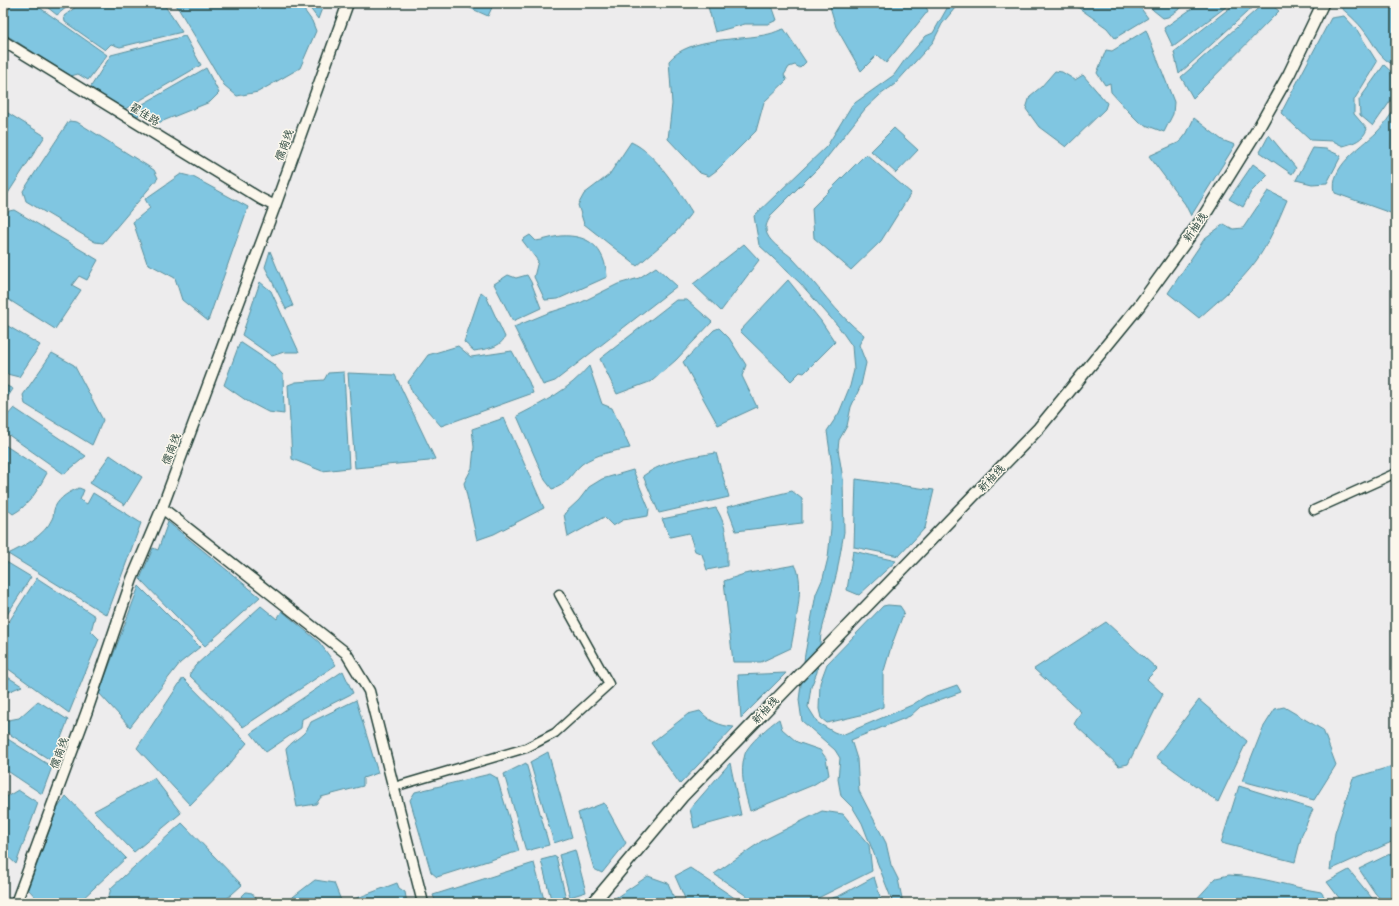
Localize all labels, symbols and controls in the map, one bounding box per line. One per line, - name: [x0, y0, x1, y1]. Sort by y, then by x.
- street label: 翟佳路: [127, 99, 163, 129]
- street label: 儒南线: [272, 127, 296, 163]
- street label: 新柚线: [1180, 209, 1210, 245]
- street label: 儒南线: [159, 431, 183, 467]
- street label: 新柚线: [975, 461, 1007, 495]
- street label: 新柚线: [749, 693, 781, 727]
- street label: 儒南线: [47, 735, 71, 771]

